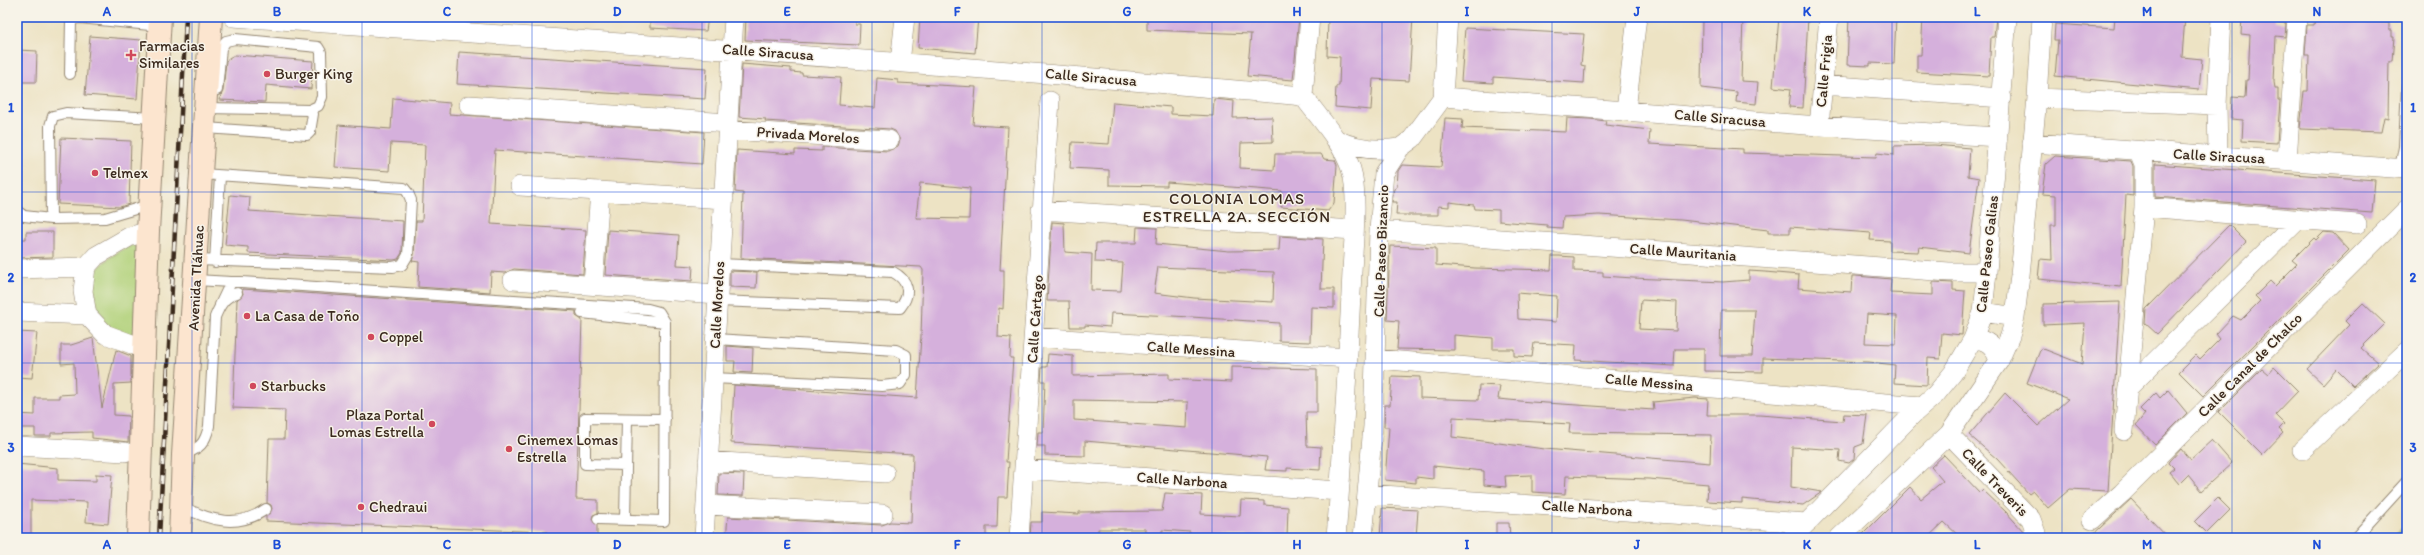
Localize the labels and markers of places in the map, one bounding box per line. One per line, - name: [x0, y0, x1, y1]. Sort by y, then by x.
- place label: Farmacias Similares: [139, 37, 205, 72]
- marker: Farmacias Similares: [126, 50, 136, 60]
- place label: Burger King: [275, 65, 353, 83]
- marker: Burger King: [262, 69, 272, 79]
- place label: Telmex: [103, 164, 149, 182]
- marker: Telmex: [90, 168, 100, 178]
- place label: La Casa de Toño: [255, 307, 359, 325]
- marker: La Casa de Toño: [242, 311, 252, 321]
- place label: Coppel: [379, 328, 424, 346]
- marker: Coppel: [366, 332, 376, 342]
- place label: Starbucks: [261, 377, 326, 395]
- marker: Starbucks: [248, 381, 258, 391]
- place label: Plaza Portal Lomas Estrella: [329, 406, 425, 441]
- marker: Plaza Portal Lomas Estrella: [427, 419, 437, 429]
- place label: Cinemex Lomas Estrella: [517, 431, 618, 466]
- marker: Cinemex Lomas Estrella: [504, 444, 514, 454]
- place label: Chedraui: [369, 498, 427, 516]
- marker: Chedraui: [356, 502, 366, 512]

